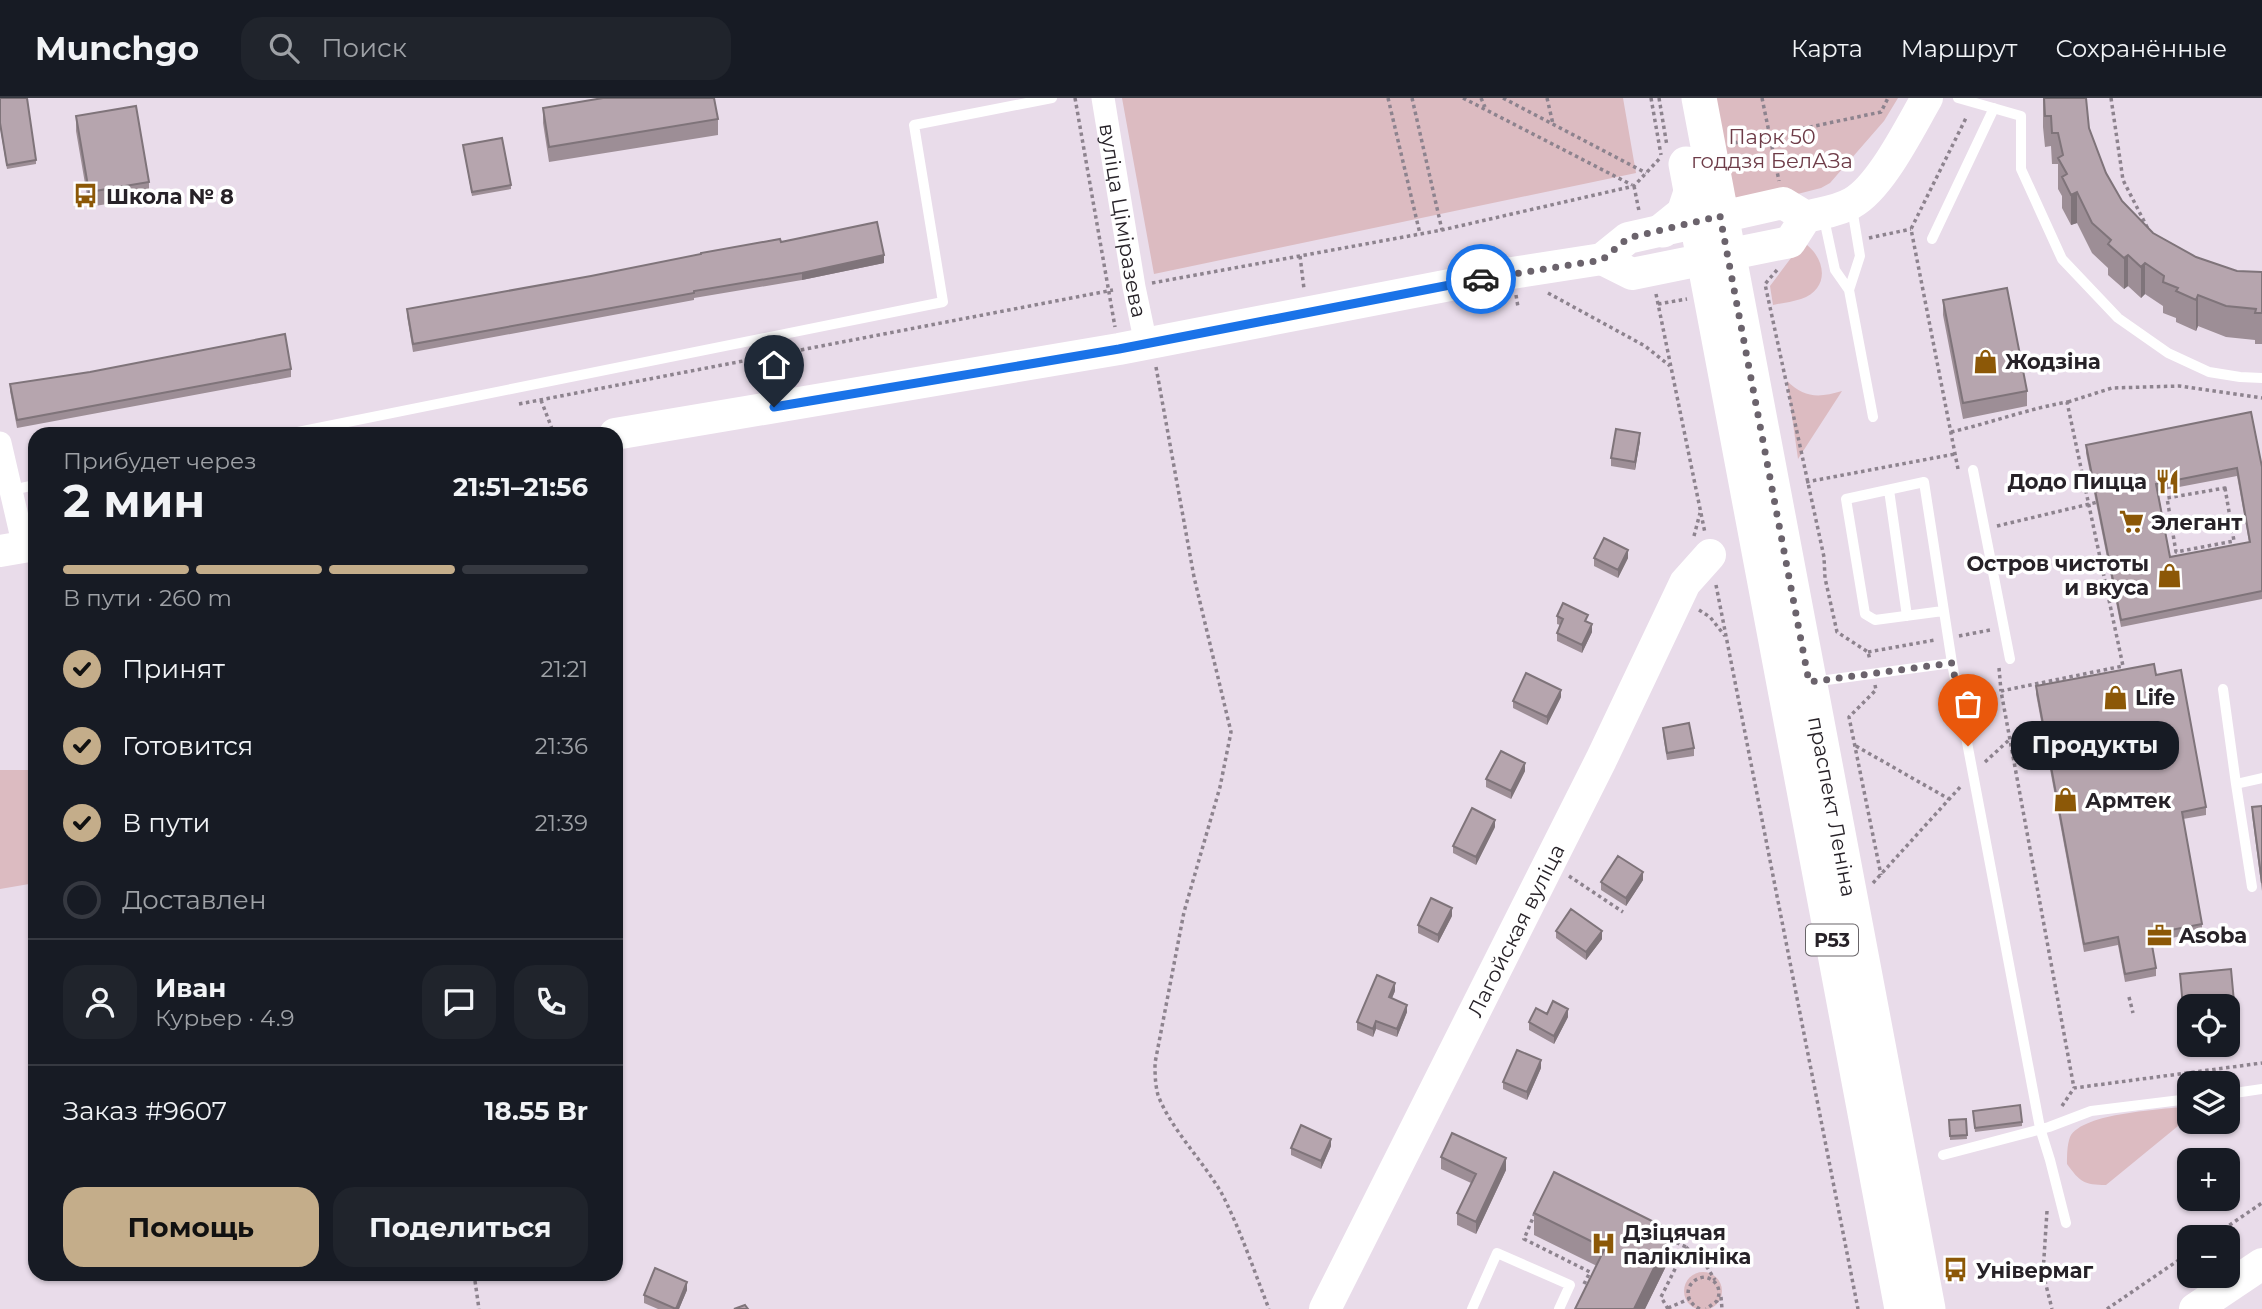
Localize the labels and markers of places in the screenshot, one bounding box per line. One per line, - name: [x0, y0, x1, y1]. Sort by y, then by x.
- bus stop icon: Школа № 8: [72, 182, 100, 210]
- place label: Школа № 8: [106, 184, 234, 209]
- pin: [744, 335, 804, 407]
- shop icon: Жодзіна: [1971, 347, 1999, 375]
- place label: Жодзіна: [2005, 349, 2101, 374]
- restaurant icon: Додо Пицца: [2153, 467, 2181, 495]
- place label: Додо Пицца: [2008, 469, 2147, 494]
- supermarket icon: Элегант: [2117, 508, 2145, 536]
- place label: Элегант: [2151, 510, 2243, 535]
- place label: Остров чистоты и вкуса: [1966, 551, 2149, 600]
- shop icon: Остров чистоты и вкуса: [2155, 561, 2183, 589]
- pin: [1938, 674, 1998, 746]
- shop icon: Life: [2101, 683, 2129, 711]
- place label: Life: [2135, 685, 2175, 710]
- callout: Продукты: [2010, 722, 2178, 770]
- shop icon: Армтек: [2051, 786, 2079, 814]
- place label: Армтек: [2085, 788, 2172, 813]
- office icon: Asoba: [2145, 921, 2173, 949]
- place label: Asoba: [2178, 923, 2247, 948]
- place label: Дзіцячая паліклініка: [1623, 1220, 1751, 1269]
- hospital icon: Дзіцячая паліклініка: [1589, 1230, 1617, 1258]
- bus stop icon: Універмаг: [1942, 1256, 1970, 1284]
- place label: Універмаг: [1976, 1258, 2093, 1283]

